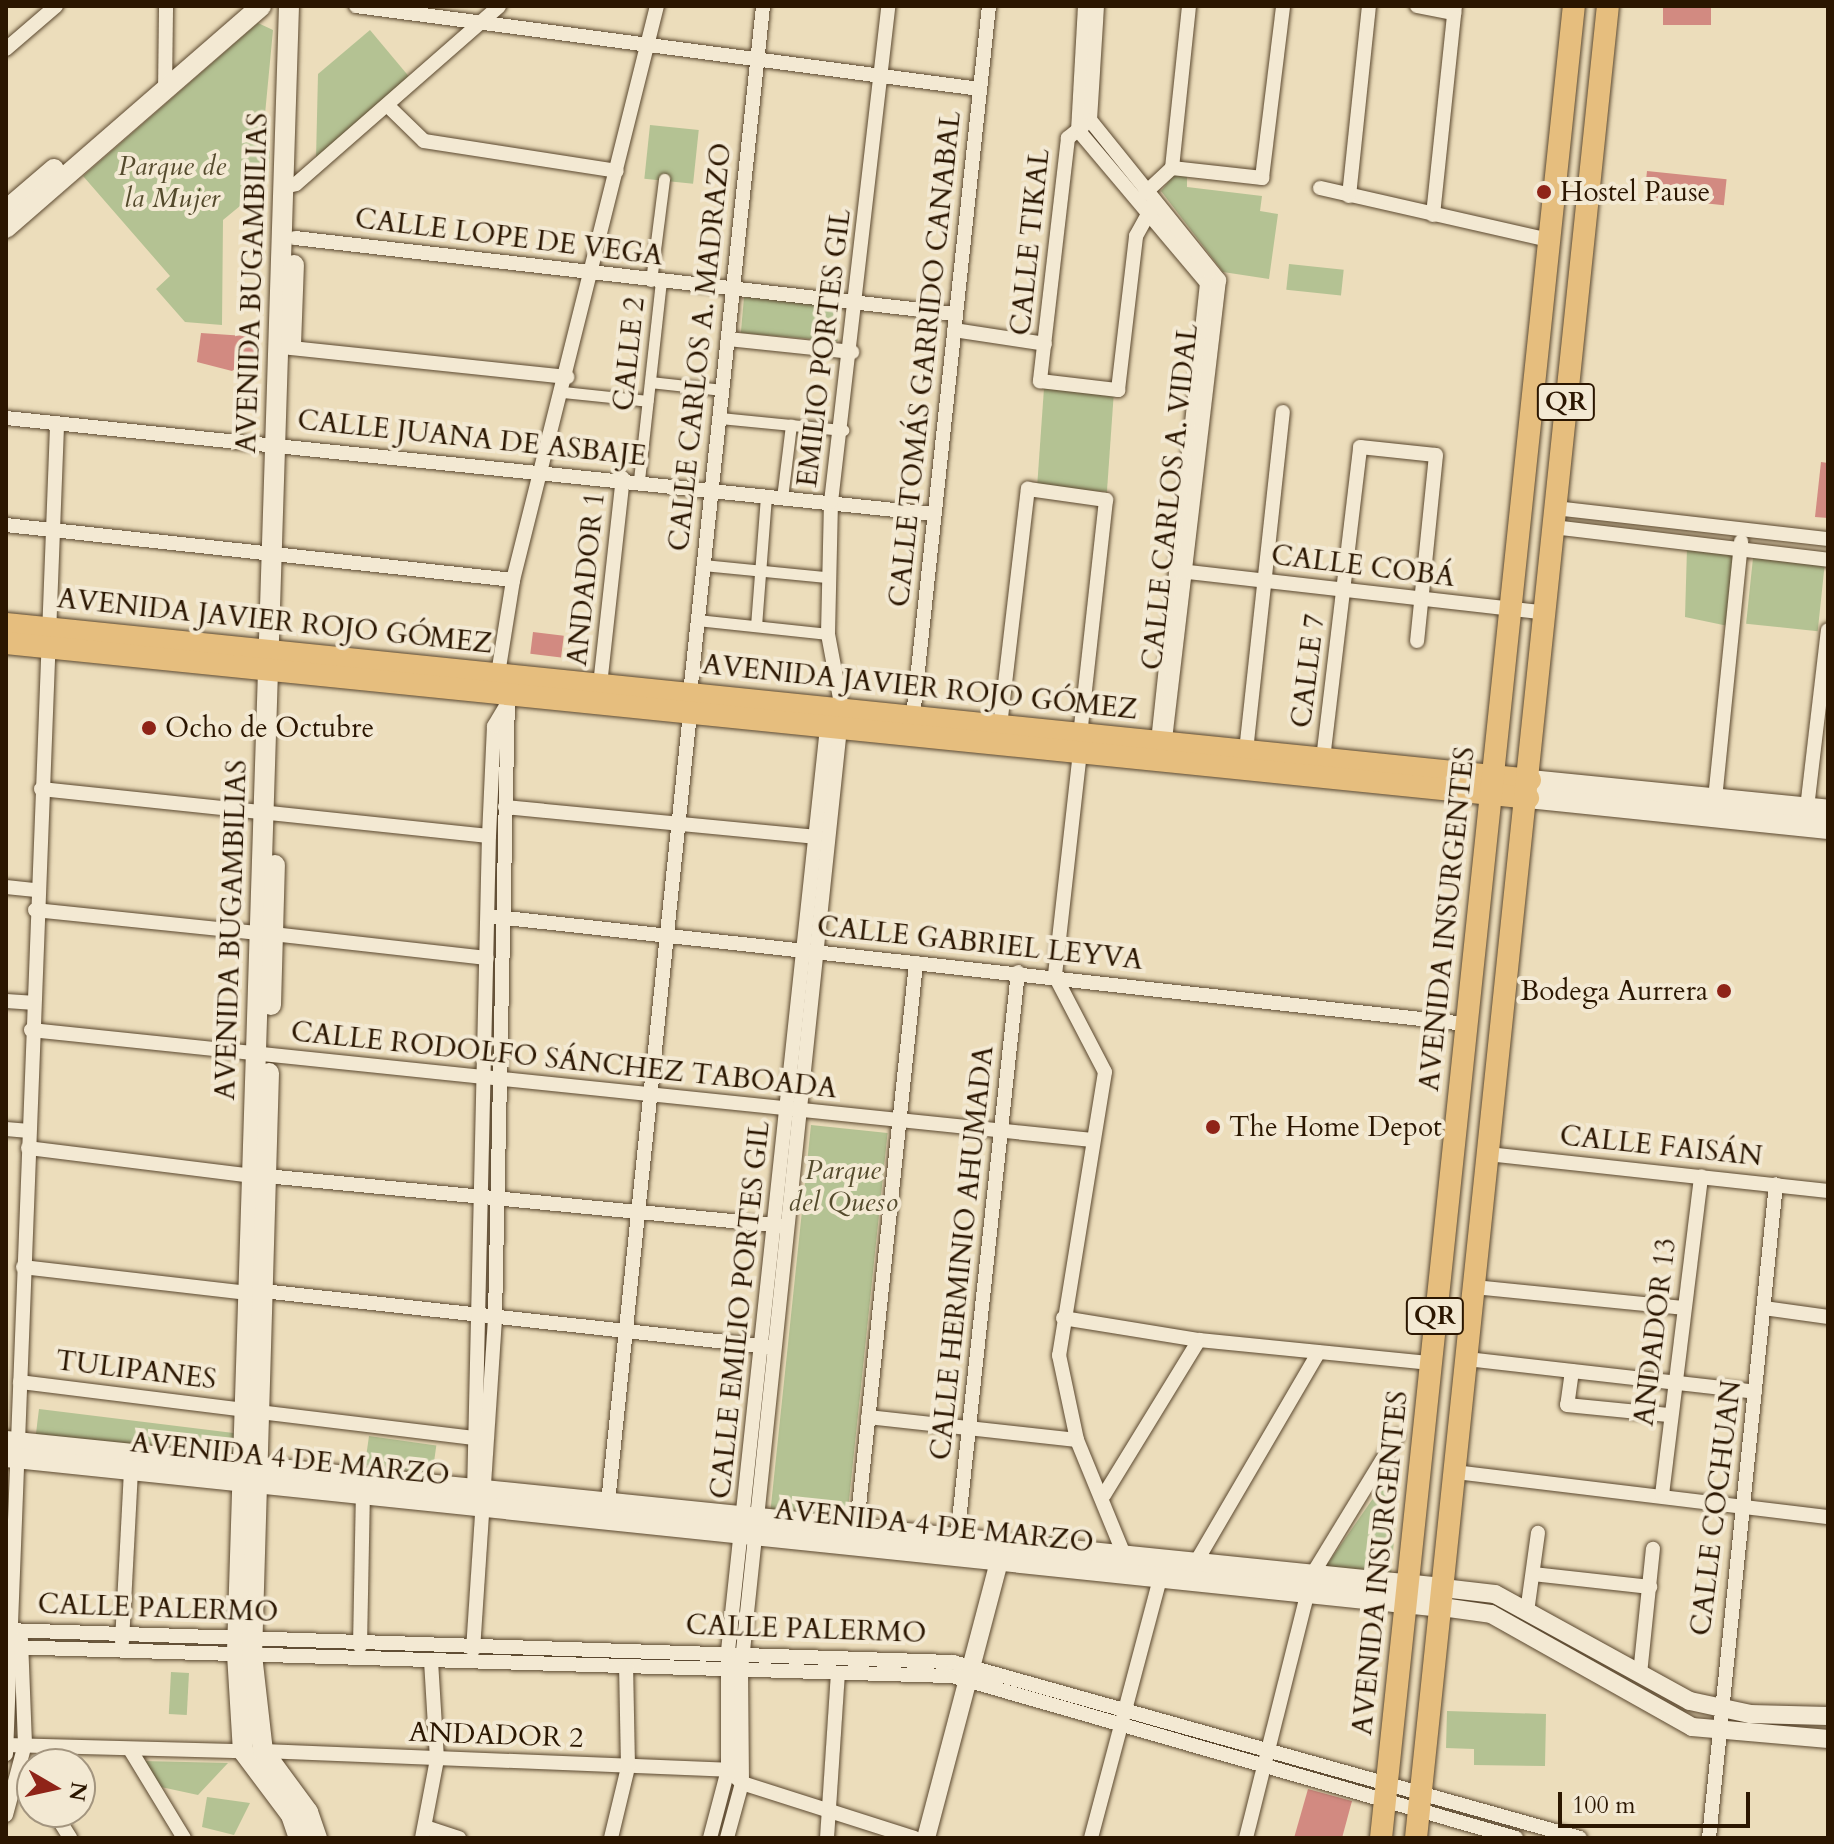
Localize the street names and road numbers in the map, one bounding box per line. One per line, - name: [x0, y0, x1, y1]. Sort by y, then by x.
- street label: CALLE TOMÁS GARRIDO CANABAL: [882, 109, 968, 609]
- street label: AVENIDA BUGAMBILIAS: [229, 112, 275, 454]
- street label: CALLE CARLOS A. MADRAZO: [662, 141, 738, 553]
- street label: CALLE TIKAL: [1003, 147, 1057, 337]
- street label: CALLE LOPE DE VEGA: [353, 201, 665, 273]
- street label: EMILIO PORTES GIL: [790, 207, 858, 489]
- street label: CALLE 2: [606, 295, 652, 413]
- street label: CALLE CARLOS A. VIDAL: [1135, 322, 1205, 672]
- road number: QR: [1536, 380, 1596, 424]
- street label: CALLE JUANA DE ASBAJE: [296, 403, 648, 473]
- street label: ANDADOR 1: [560, 490, 612, 668]
- street label: CALLE COBÁ: [1269, 538, 1457, 594]
- street label: AVENIDA JAVIER ROJO GÓMEZ: [56, 581, 494, 661]
- street label: CALLE 7: [1284, 612, 1332, 730]
- street label: AVENIDA JAVIER ROJO GÓMEZ: [701, 647, 1139, 727]
- street label: AVENIDA INSURGENTES: [1412, 745, 1482, 1093]
- street label: AVENIDA BUGAMBILIAS: [208, 759, 254, 1101]
- street label: CALLE GABRIEL LEYVA: [815, 909, 1145, 977]
- street label: CALLE RODOLFO SÁNCHEZ TABOADA: [289, 1015, 839, 1105]
- street label: CALLE HERMINIO AHUMADA: [924, 1044, 1000, 1462]
- street label: CALLE EMILIO PORTES GIL: [703, 1119, 777, 1501]
- street label: CALLE FAISÁN: [1558, 1119, 1764, 1173]
- street label: ANDADOR 13: [1627, 1236, 1683, 1428]
- road number: QR: [1405, 1294, 1465, 1338]
- street label: TULIPANES: [54, 1343, 218, 1397]
- street label: CALLE COCHUAN: [1684, 1378, 1748, 1638]
- street label: AVENIDA INSURGENTES: [1345, 1389, 1415, 1737]
- street label: AVENIDA 4 DE MARZO: [129, 1426, 451, 1492]
- street label: AVENIDA 4 DE MARZO: [773, 1493, 1095, 1559]
- street label: CALLE PALERMO: [37, 1587, 279, 1629]
- street label: CALLE PALERMO: [685, 1608, 927, 1650]
- street label: ANDADOR 2: [408, 1715, 584, 1755]

